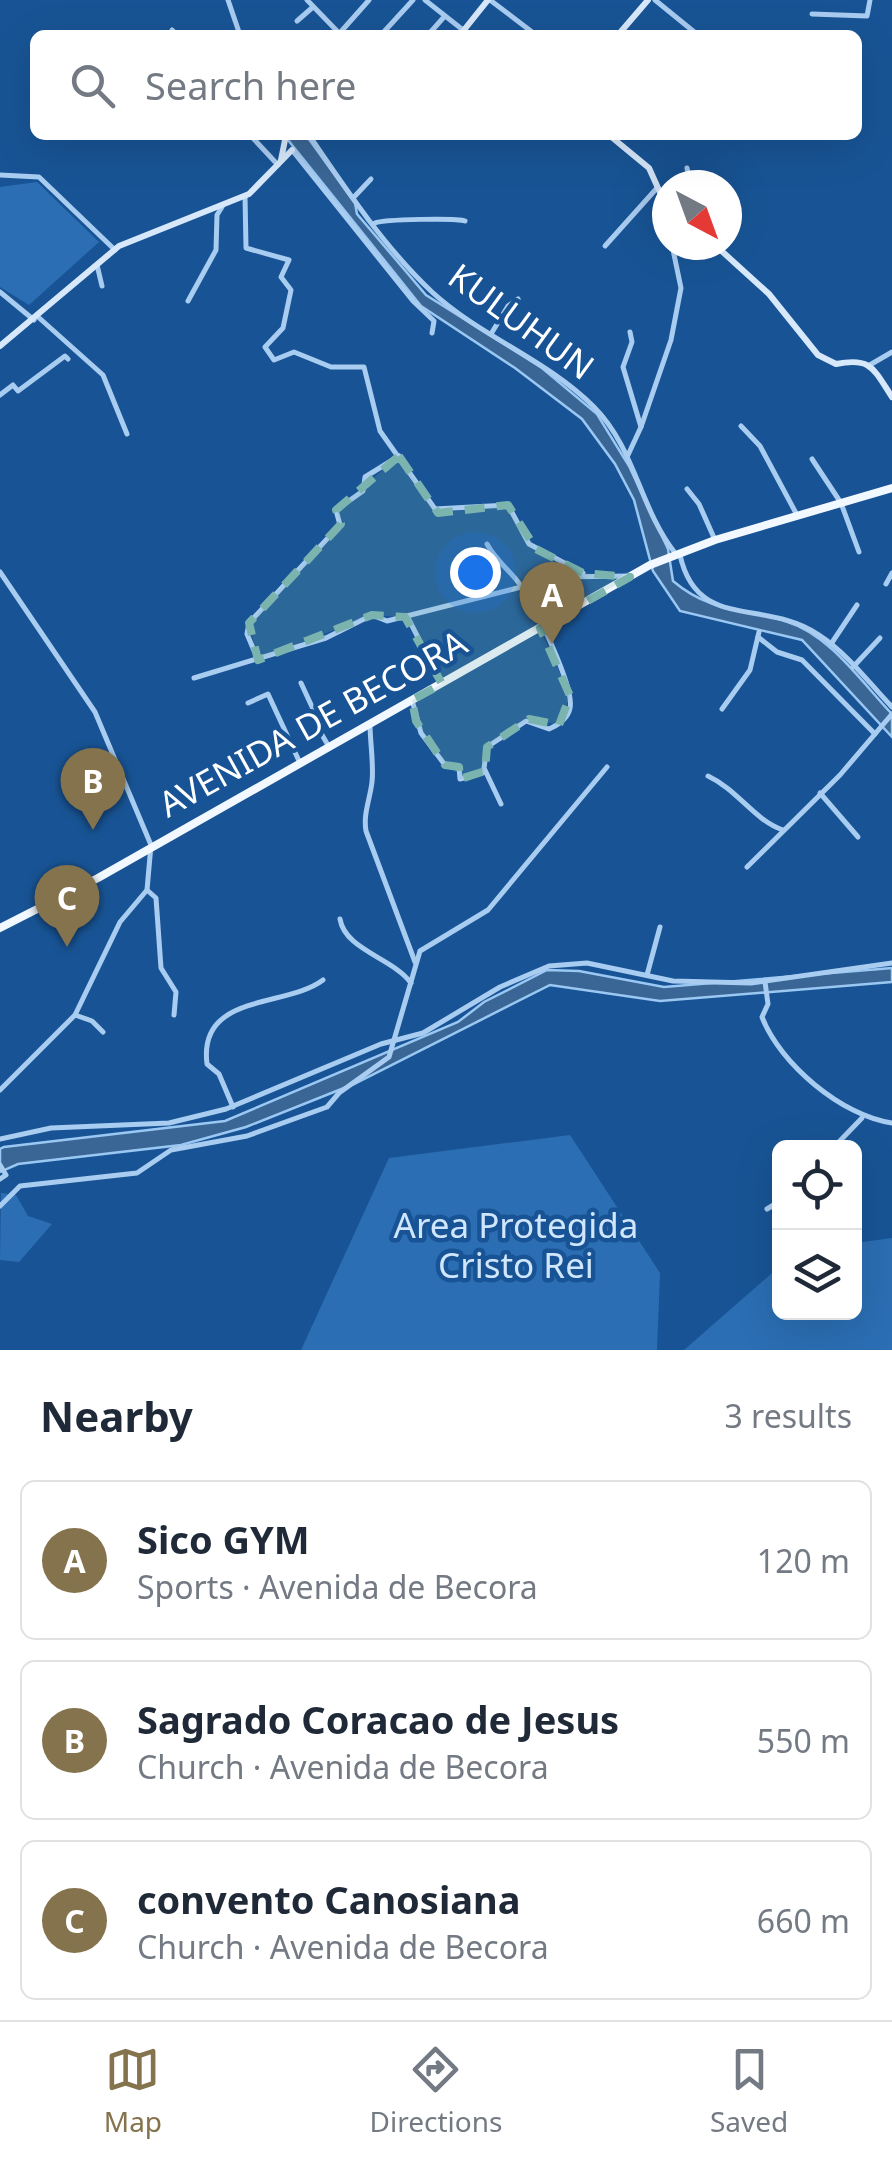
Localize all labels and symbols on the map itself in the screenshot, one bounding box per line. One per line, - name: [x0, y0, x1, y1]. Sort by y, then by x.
- north arrow: [652, 170, 742, 260]
- street label: KULUHUN: [440, 252, 604, 389]
- your location: [450, 547, 501, 598]
- pin: A: [520, 562, 584, 644]
- street label: AVENIDA DE BECORA: [150, 618, 475, 827]
- pin: B: [61, 748, 126, 830]
- pin: C: [34, 864, 100, 947]
- park label: Area Protegida Cristo Rei: [394, 1201, 638, 1288]

